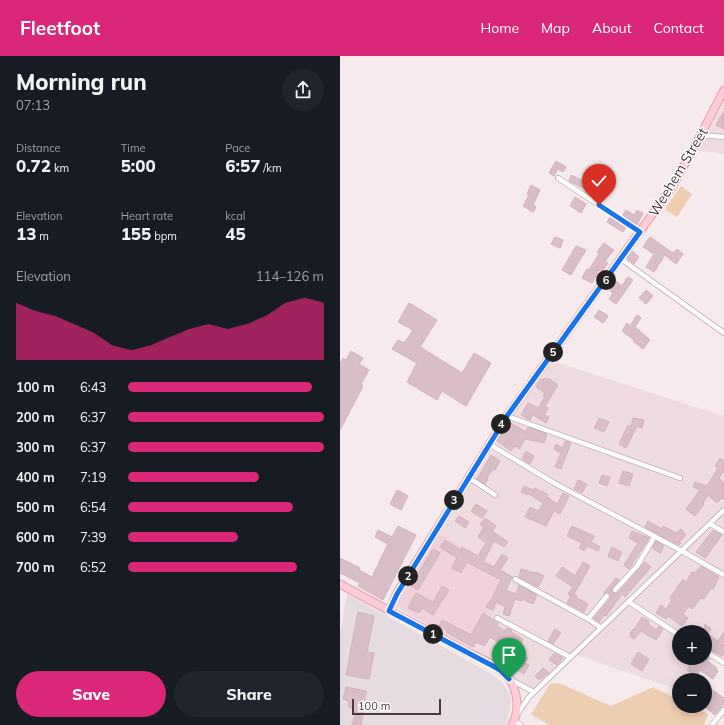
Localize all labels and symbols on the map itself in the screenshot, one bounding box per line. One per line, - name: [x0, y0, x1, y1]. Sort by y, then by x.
- street label: Weehem Street: [644, 124, 712, 220]
- pin: [582, 164, 616, 205]
- pin: 6: [596, 270, 616, 290]
- pin: 5: [543, 342, 563, 362]
- pin: 4: [491, 414, 511, 434]
- pin: 3: [444, 490, 464, 510]
- pin: 2: [398, 566, 418, 586]
- pin: 1: [423, 624, 443, 644]
- pin: [492, 638, 526, 679]
- scale bar: [352, 697, 441, 716]

